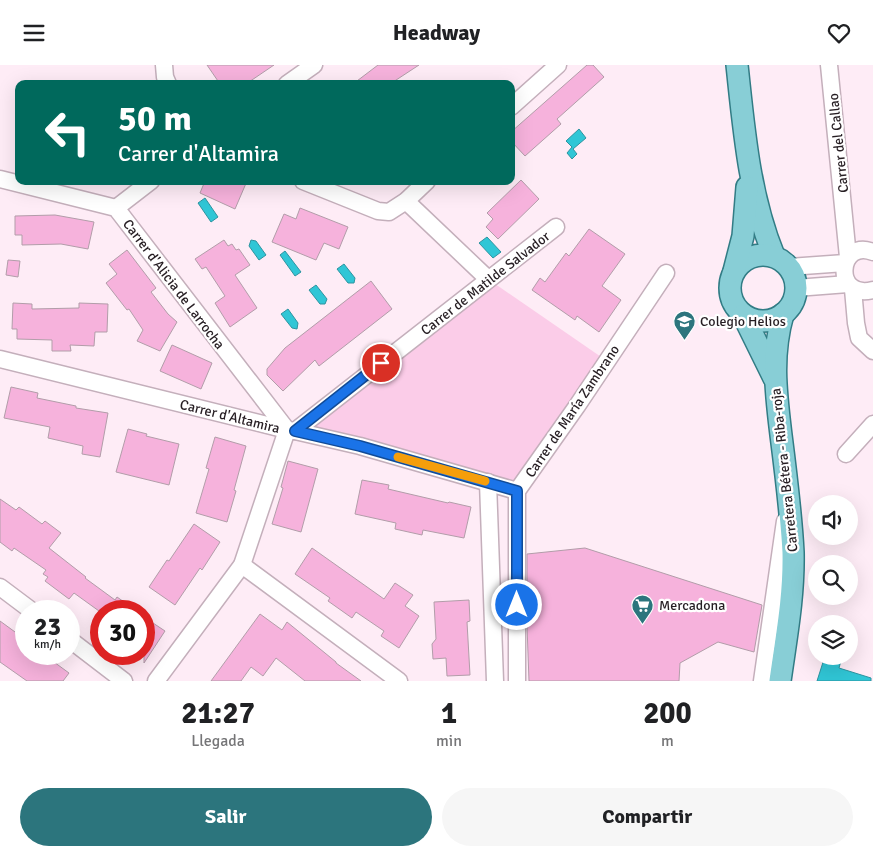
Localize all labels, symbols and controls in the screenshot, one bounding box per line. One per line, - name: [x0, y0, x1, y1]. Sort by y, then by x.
- icon: menu: [20, 19, 48, 47]
- text: Headway: [393, 19, 480, 46]
- icon: heart: [825, 19, 853, 47]
- street label: Carrer del Callao: [825, 92, 852, 194]
- text: 50 m: [118, 97, 192, 140]
- icon: left: [35, 100, 100, 165]
- text: Carrer d'Altamira: [118, 140, 279, 167]
- street label: Carrer d'Alicia de Larrocha: [119, 216, 228, 353]
- street label: Carrer de Matilde Salvador: [417, 227, 554, 339]
- school or university icon: Colegio Helios: [672, 309, 696, 340]
- place label: Colegio Helios: [700, 313, 786, 330]
- pin: [360, 342, 402, 384]
- street label: Carrer de María Zambrano: [522, 342, 623, 481]
- icon: arrive: [367, 349, 395, 377]
- street label: Carretera Bétera - Riba-roja: [767, 387, 802, 553]
- street label: Carrer d'Altamira: [178, 396, 282, 437]
- map controls: [808, 495, 858, 665]
- button: sound: [808, 495, 858, 545]
- button: search: [808, 555, 858, 605]
- position arrow: [490, 578, 542, 630]
- supermarket icon: Mercadona: [631, 593, 655, 624]
- place label: Mercadona: [659, 597, 725, 614]
- speed limit sign: 30: [90, 600, 155, 665]
- text: 23: [34, 611, 61, 642]
- button: layers: [808, 615, 858, 665]
- text: km/h: [34, 637, 61, 652]
- text: 21:27: [181, 695, 255, 732]
- text: 1: [441, 695, 457, 732]
- text: 200: [643, 695, 692, 732]
- text: Llegada: [191, 731, 245, 751]
- text: min: [436, 731, 462, 751]
- text: m: [661, 731, 674, 751]
- button: Salir: [20, 788, 432, 846]
- button: Compartir: [442, 788, 853, 846]

